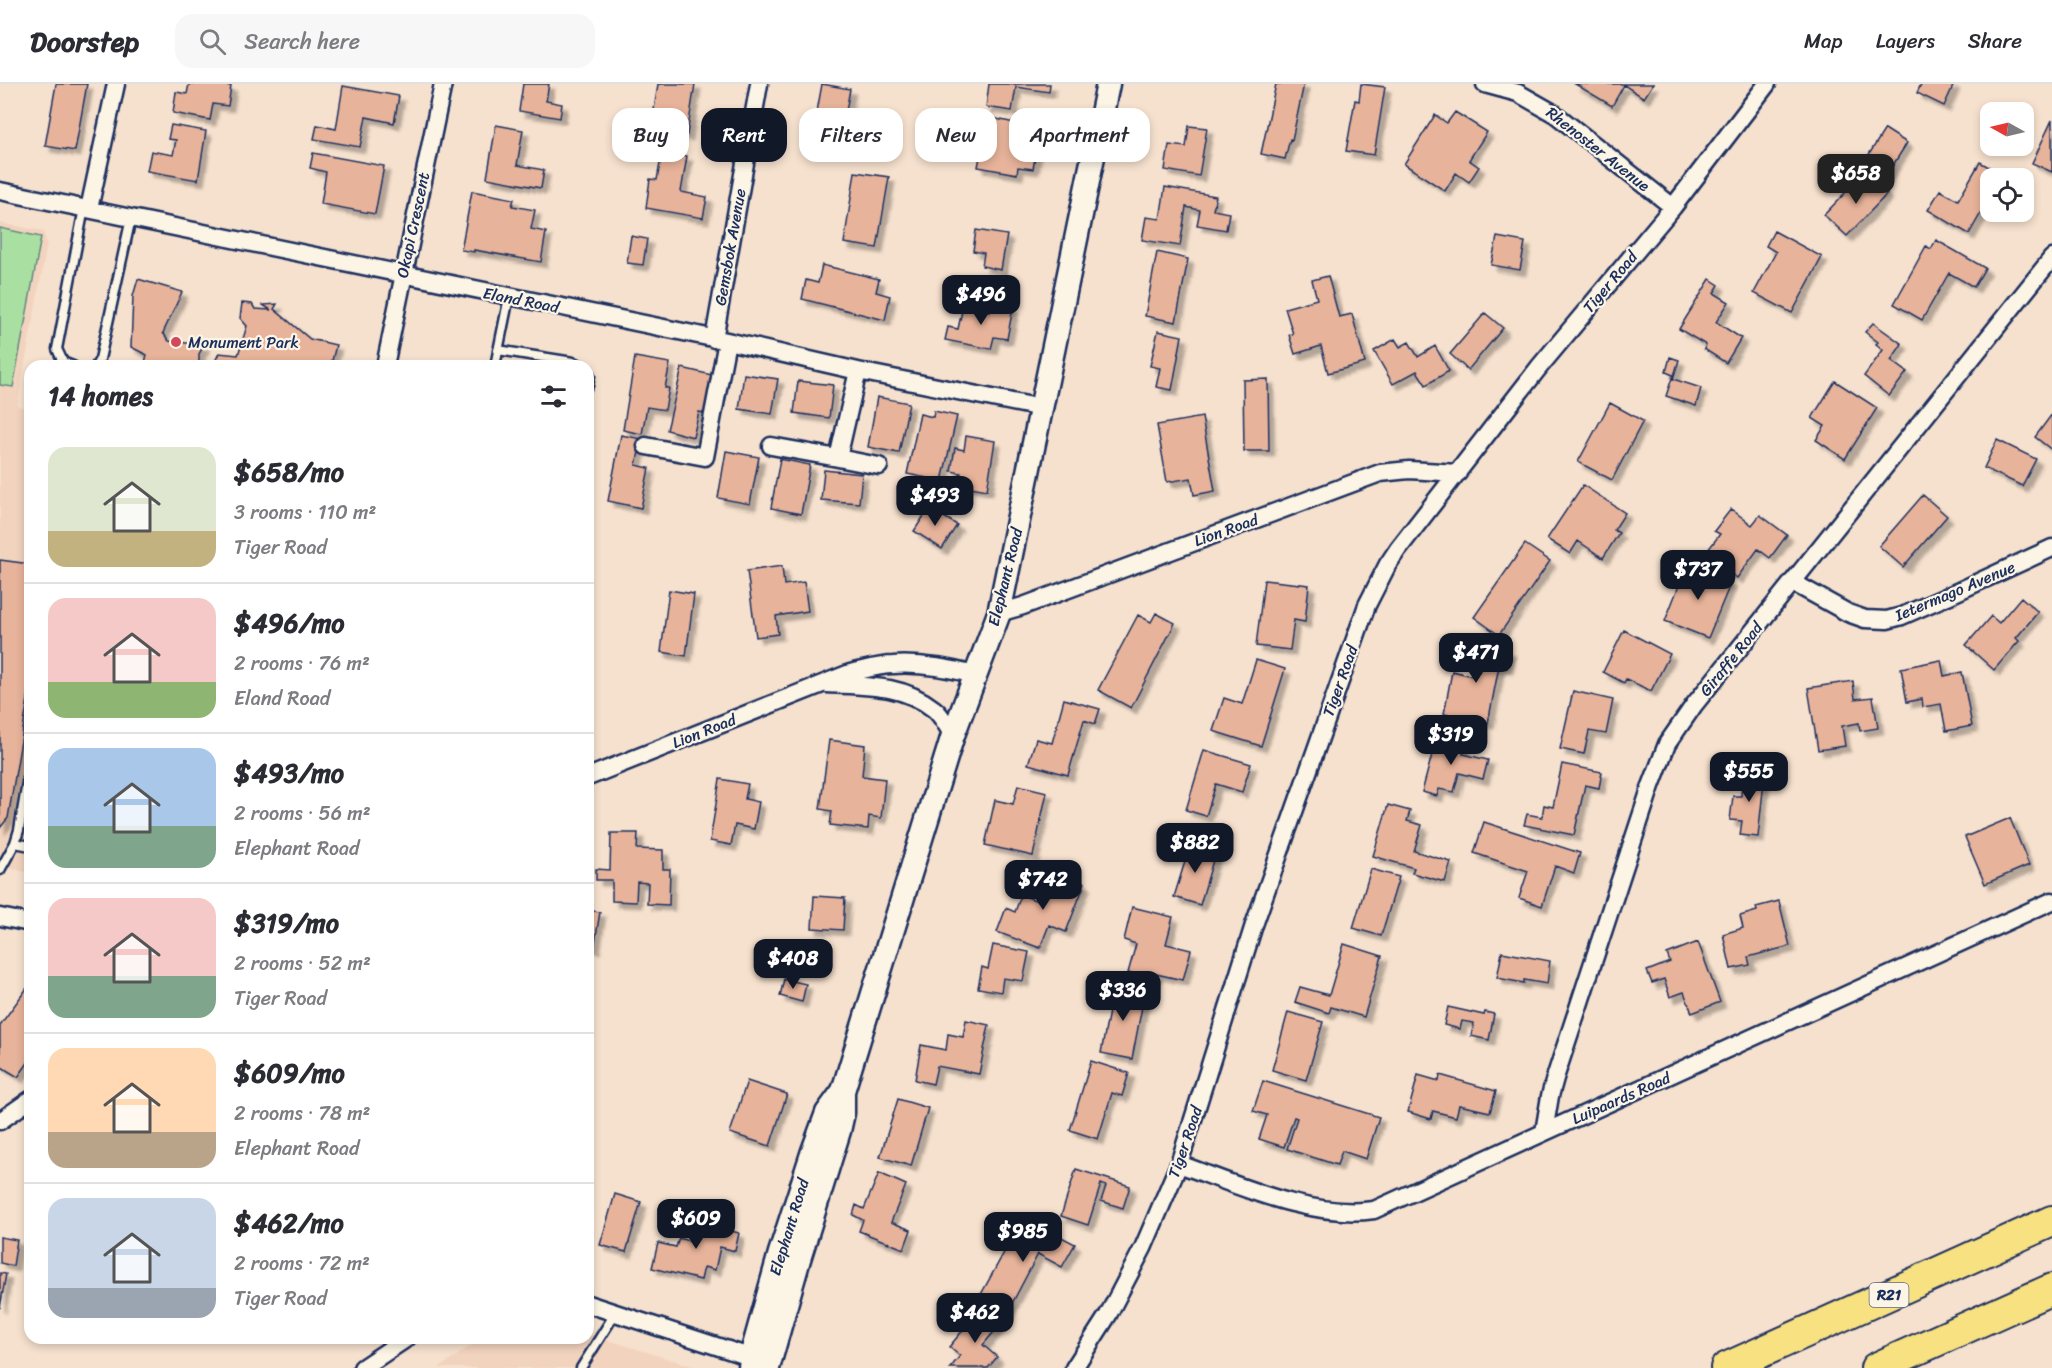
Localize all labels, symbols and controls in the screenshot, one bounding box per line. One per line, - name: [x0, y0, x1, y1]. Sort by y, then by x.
- search box: [175, 14, 595, 68]
- text: Doorstep: [30, 17, 139, 66]
- text: Search here: [244, 22, 360, 61]
- text: Map: [1804, 22, 1843, 60]
- text: Layers: [1876, 22, 1935, 60]
- text: Share: [1968, 22, 2022, 60]
- icon: search: [196, 25, 229, 58]
- street label: Rhenoster Avenue: [1539, 99, 1657, 199]
- north arrow: [1980, 102, 2034, 156]
- map controls: [1980, 102, 2034, 222]
- chip: Buy: [612, 108, 689, 162]
- chip: Rent: [701, 108, 787, 162]
- chip: Filters: [799, 108, 903, 162]
- chip: New: [915, 108, 997, 162]
- chip: Apartment: [1009, 108, 1150, 162]
- pin: $658: [1820, 154, 1892, 205]
- text: $658: [1831, 156, 1881, 191]
- button: locate: [1980, 168, 2034, 222]
- street label: Okapi Crescent: [388, 169, 438, 281]
- street label: Gemsbok Avenue: [705, 186, 755, 308]
- street label: Tiger Road: [1575, 243, 1646, 320]
- pin: $496: [945, 275, 1017, 326]
- text: $496: [956, 277, 1006, 312]
- street label: Eland Road: [480, 278, 563, 322]
- place label: Monument Park: [188, 328, 299, 357]
- marker: Monument Park: [169, 335, 183, 349]
- text: 14 homes: [48, 373, 153, 419]
- icon: filters: [537, 380, 570, 413]
- text: $658/mo: [234, 449, 344, 495]
- icon: home: [96, 471, 168, 543]
- pin: $493: [899, 476, 971, 527]
- text: $493: [910, 478, 960, 513]
- text: 3 rooms · 110 m²: [234, 495, 376, 530]
- street label: Lion Road: [1190, 504, 1264, 555]
- street label: Elephant Road: [979, 523, 1032, 629]
- text: Tiger Road: [234, 530, 327, 565]
- pin: $737: [1662, 550, 1734, 601]
- text: $737: [1674, 552, 1722, 587]
- street label: Ietermago Avenue: [1889, 553, 2020, 630]
- text: $496/mo: [234, 600, 345, 646]
- street label: Giraffe Road: [1692, 614, 1771, 703]
- icon: home: [96, 622, 168, 694]
- pin: $471: [1440, 633, 1512, 684]
- text: $471: [1453, 635, 1499, 670]
- street label: Tiger Road: [1314, 640, 1367, 721]
- text: 2 rooms · 76 m²: [234, 646, 370, 681]
- text: Eland Road: [234, 681, 330, 716]
- street label: Lion Road: [668, 704, 742, 757]
- pin: $319: [1415, 715, 1487, 766]
- text: $319: [1428, 717, 1474, 752]
- text: $493/mo: [234, 750, 344, 796]
- pin: $555: [1713, 752, 1785, 803]
- text: $555: [1724, 754, 1774, 789]
- icon: home: [96, 772, 168, 844]
- text: 2 rooms · 56 m²: [234, 796, 371, 831]
- pin: $882: [1159, 823, 1231, 874]
- text: $882: [1170, 825, 1220, 860]
- text: Elephant Road: [234, 831, 360, 866]
- pin: $742: [1007, 860, 1079, 911]
- text: $742: [1019, 862, 1067, 897]
- text: $319/mo: [234, 900, 339, 946]
- icon: home: [96, 922, 168, 994]
- pin: $408: [757, 939, 829, 990]
- text: $408: [768, 941, 818, 976]
- text: 2 rooms · 52 m²: [234, 946, 371, 981]
- pin: $336: [1087, 971, 1159, 1022]
- text: $336: [1100, 973, 1146, 1008]
- text: Tiger Road: [234, 981, 327, 1016]
- text: $609/mo: [234, 1050, 345, 1096]
- street label: Luipaards Road: [1567, 1063, 1677, 1133]
- icon: home: [96, 1072, 168, 1144]
- text: 2 rooms · 78 m²: [234, 1096, 370, 1131]
- street label: Tiger Road: [1159, 1101, 1211, 1182]
- text: Elephant Road: [234, 1131, 360, 1166]
- street label: Elephant Road: [760, 1173, 818, 1279]
- pin: $609: [660, 1199, 732, 1250]
- text: $462/mo: [234, 1200, 344, 1246]
- text: $609: [671, 1201, 721, 1236]
- pin: $985: [987, 1212, 1059, 1263]
- text: $985: [998, 1214, 1048, 1249]
- icon: home: [96, 1222, 168, 1294]
- text: 2 rooms · 72 m²: [234, 1246, 370, 1281]
- text: Tiger Road: [234, 1281, 327, 1316]
- road number: R21: [1870, 1283, 1908, 1307]
- pin: $462: [939, 1293, 1011, 1344]
- text: $462: [951, 1295, 999, 1330]

